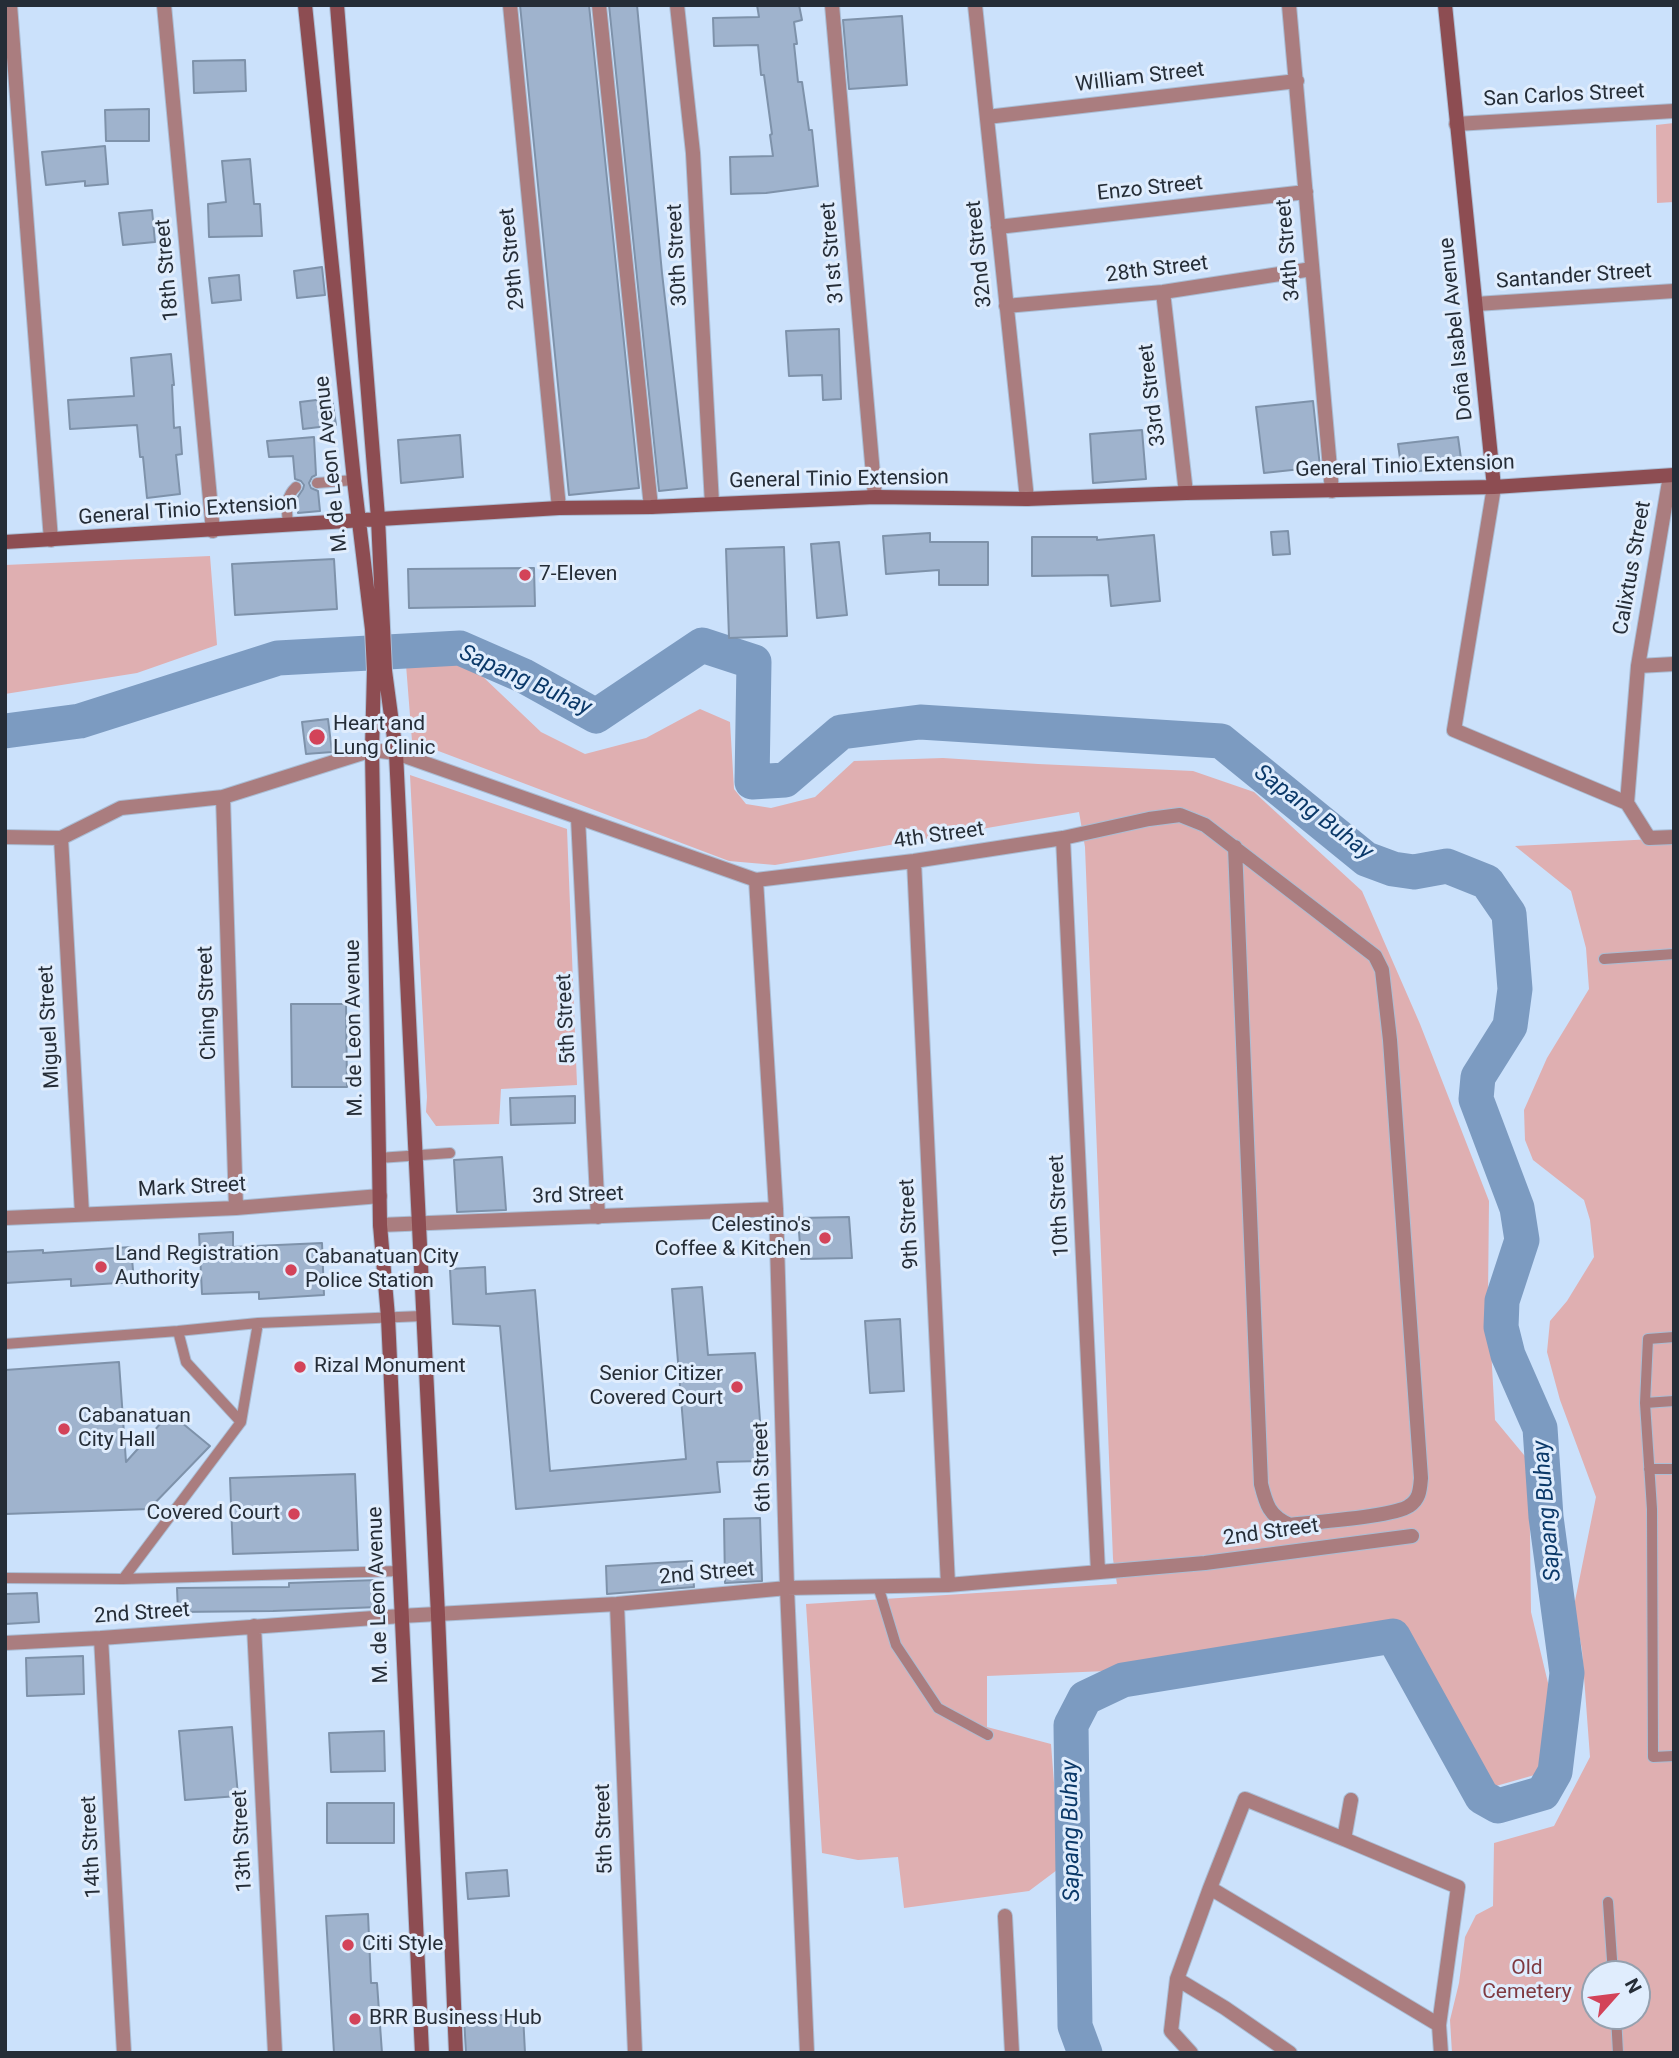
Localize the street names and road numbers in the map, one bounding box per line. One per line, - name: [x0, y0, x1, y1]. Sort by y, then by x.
- street label: William Street: [1074, 58, 1206, 98]
- street label: San Carlos Street: [1483, 79, 1645, 113]
- street label: Enzo Street: [1096, 171, 1204, 207]
- street label: 34th Street: [1272, 198, 1306, 302]
- street label: 32nd Street: [962, 199, 998, 309]
- street label: 31st Street: [816, 201, 850, 305]
- street label: 30th Street: [663, 203, 693, 307]
- street label: 29th Street: [495, 207, 531, 311]
- street label: 18th Street: [151, 218, 185, 322]
- street label: Doña Isabel Avenue: [1435, 236, 1479, 422]
- street label: 28th Street: [1105, 251, 1209, 289]
- street label: Santander Street: [1495, 259, 1653, 295]
- street label: 33rd Street: [1134, 342, 1172, 448]
- street label: M. de Leon Avenue: [310, 375, 354, 553]
- street label: General Tinio Extension: [1295, 451, 1515, 483]
- street label: General Tinio Extension: [729, 465, 949, 495]
- street label: General Tinio Extension: [78, 491, 298, 531]
- street label: Calixtus Street: [1609, 499, 1657, 637]
- street label: 4th Street: [892, 817, 986, 855]
- street label: M. de Leon Avenue: [341, 939, 369, 1117]
- street label: Ching Street: [193, 945, 223, 1061]
- street label: Miguel Street: [34, 965, 66, 1089]
- street label: 5th Street: [552, 973, 582, 1065]
- street label: 10th Street: [1045, 1154, 1075, 1258]
- street label: Mark Street: [137, 1173, 247, 1203]
- street label: 9th Street: [895, 1178, 925, 1270]
- street label: 3rd Street: [532, 1182, 624, 1210]
- street label: 6th Street: [749, 1421, 777, 1513]
- street label: M. de Leon Avenue: [363, 1506, 395, 1684]
- street label: 2nd Street: [1222, 1514, 1320, 1552]
- street label: 2nd Street: [658, 1557, 756, 1591]
- street label: 2nd Street: [93, 1598, 191, 1630]
- street label: 5th Street: [591, 1783, 619, 1875]
- street label: 13th Street: [228, 1789, 258, 1893]
- street label: 14th Street: [77, 1795, 107, 1899]

